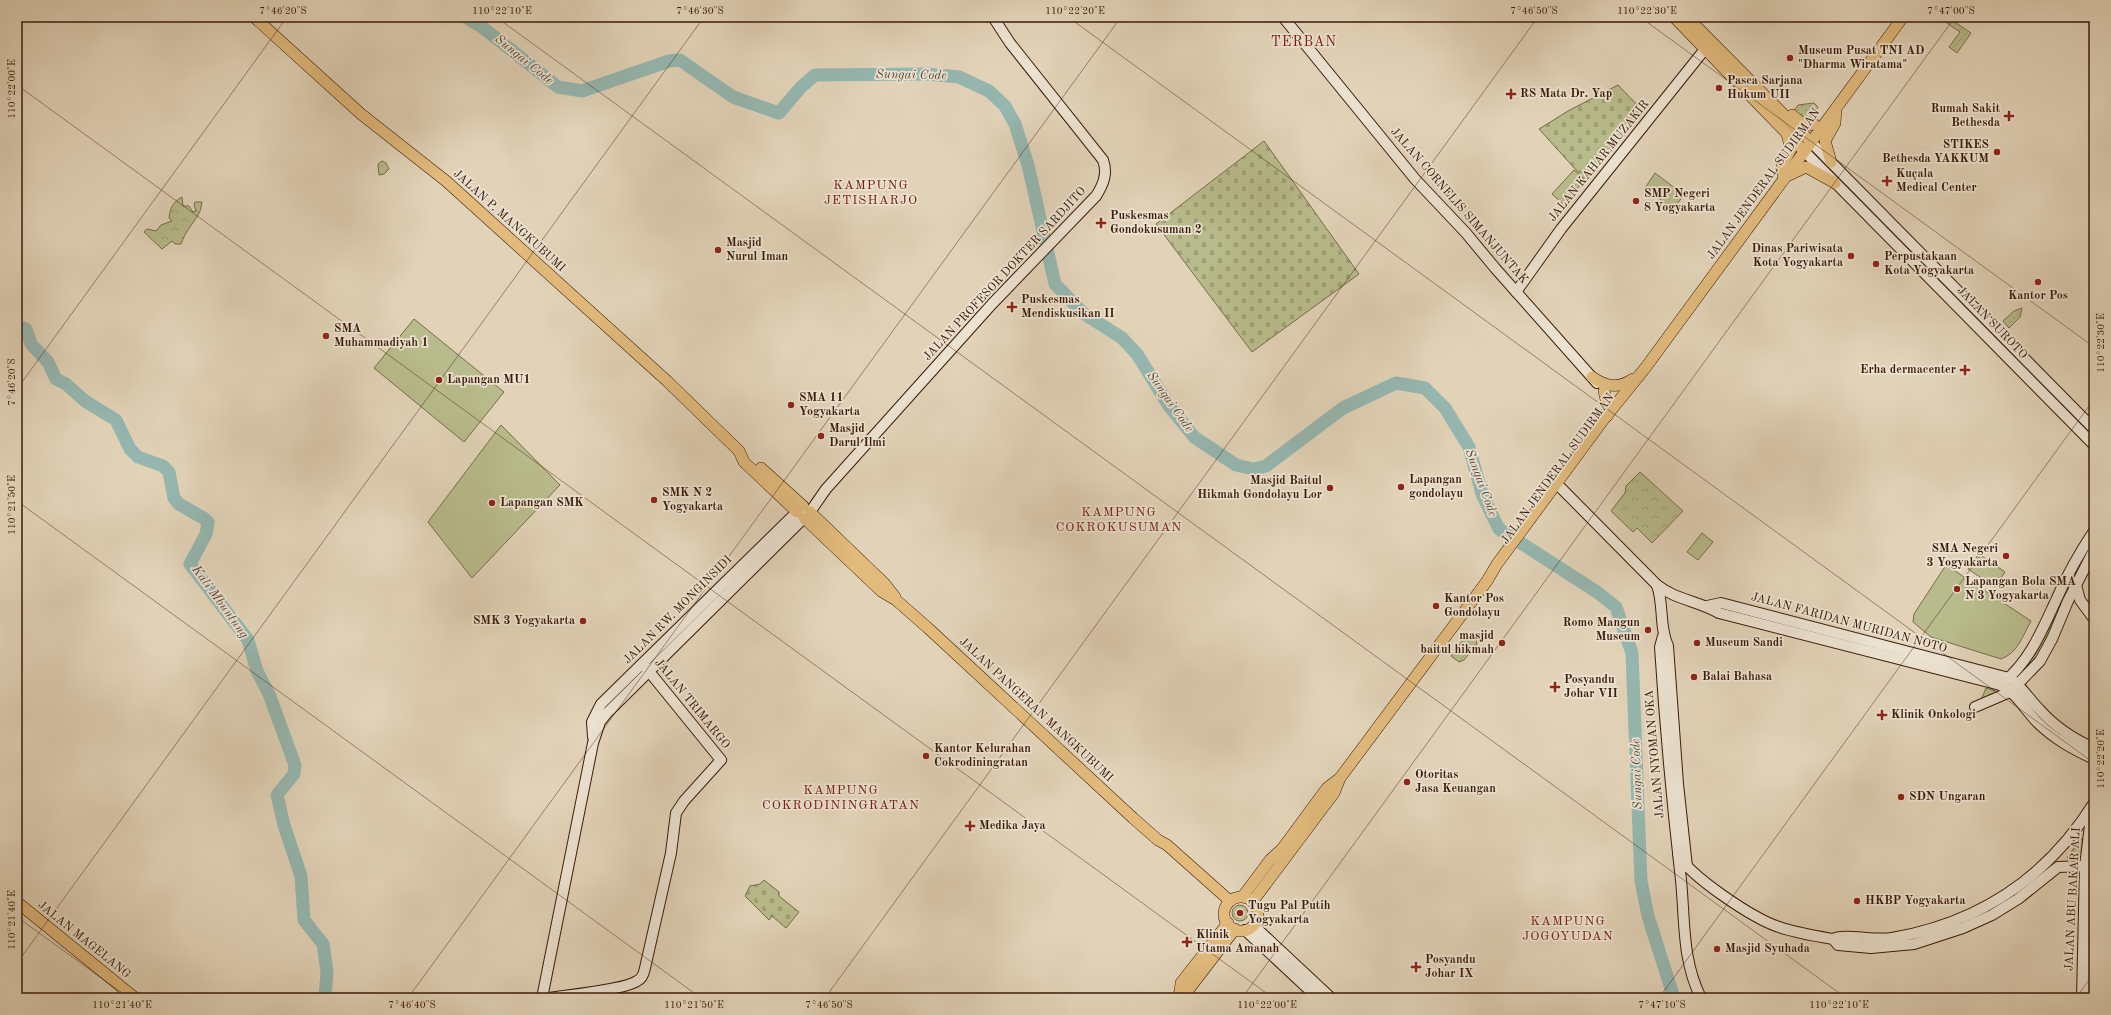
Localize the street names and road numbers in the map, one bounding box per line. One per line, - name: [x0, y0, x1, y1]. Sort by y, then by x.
- street label: JALAN KAHAR MUZAKIR: [1546, 98, 1652, 224]
- street label: JALAN JENDERAL SUDIRMAN: [1705, 106, 1823, 262]
- street label: JALAN CORNELIS SIMANJUNTAK: [1388, 126, 1530, 286]
- street label: JALAN P. MANGKUBUMI: [451, 168, 568, 275]
- street label: JALAN PROFESOR DOKTER SARDJITO: [921, 185, 1089, 363]
- street label: JALAN SUROTO: [1955, 285, 2029, 361]
- street label: JALAN JENDERAL SUDIRMAN: [1499, 391, 1617, 547]
- street label: JALAN RW. MONGINSIDI: [622, 553, 735, 666]
- street label: JALAN FARIDAN MURIDAN NOTO: [1750, 591, 1948, 655]
- street label: JALAN PANGERAN MANGKUBUMI: [957, 636, 1115, 785]
- street label: JALAN TRIMARGO: [652, 657, 732, 751]
- street label: JALAN NYOMAN OKA: [1643, 689, 1667, 819]
- street label: JALAN ABU BAKAR ALI: [2063, 827, 2083, 971]
- street label: JALAN MAGELANG: [35, 899, 133, 981]

